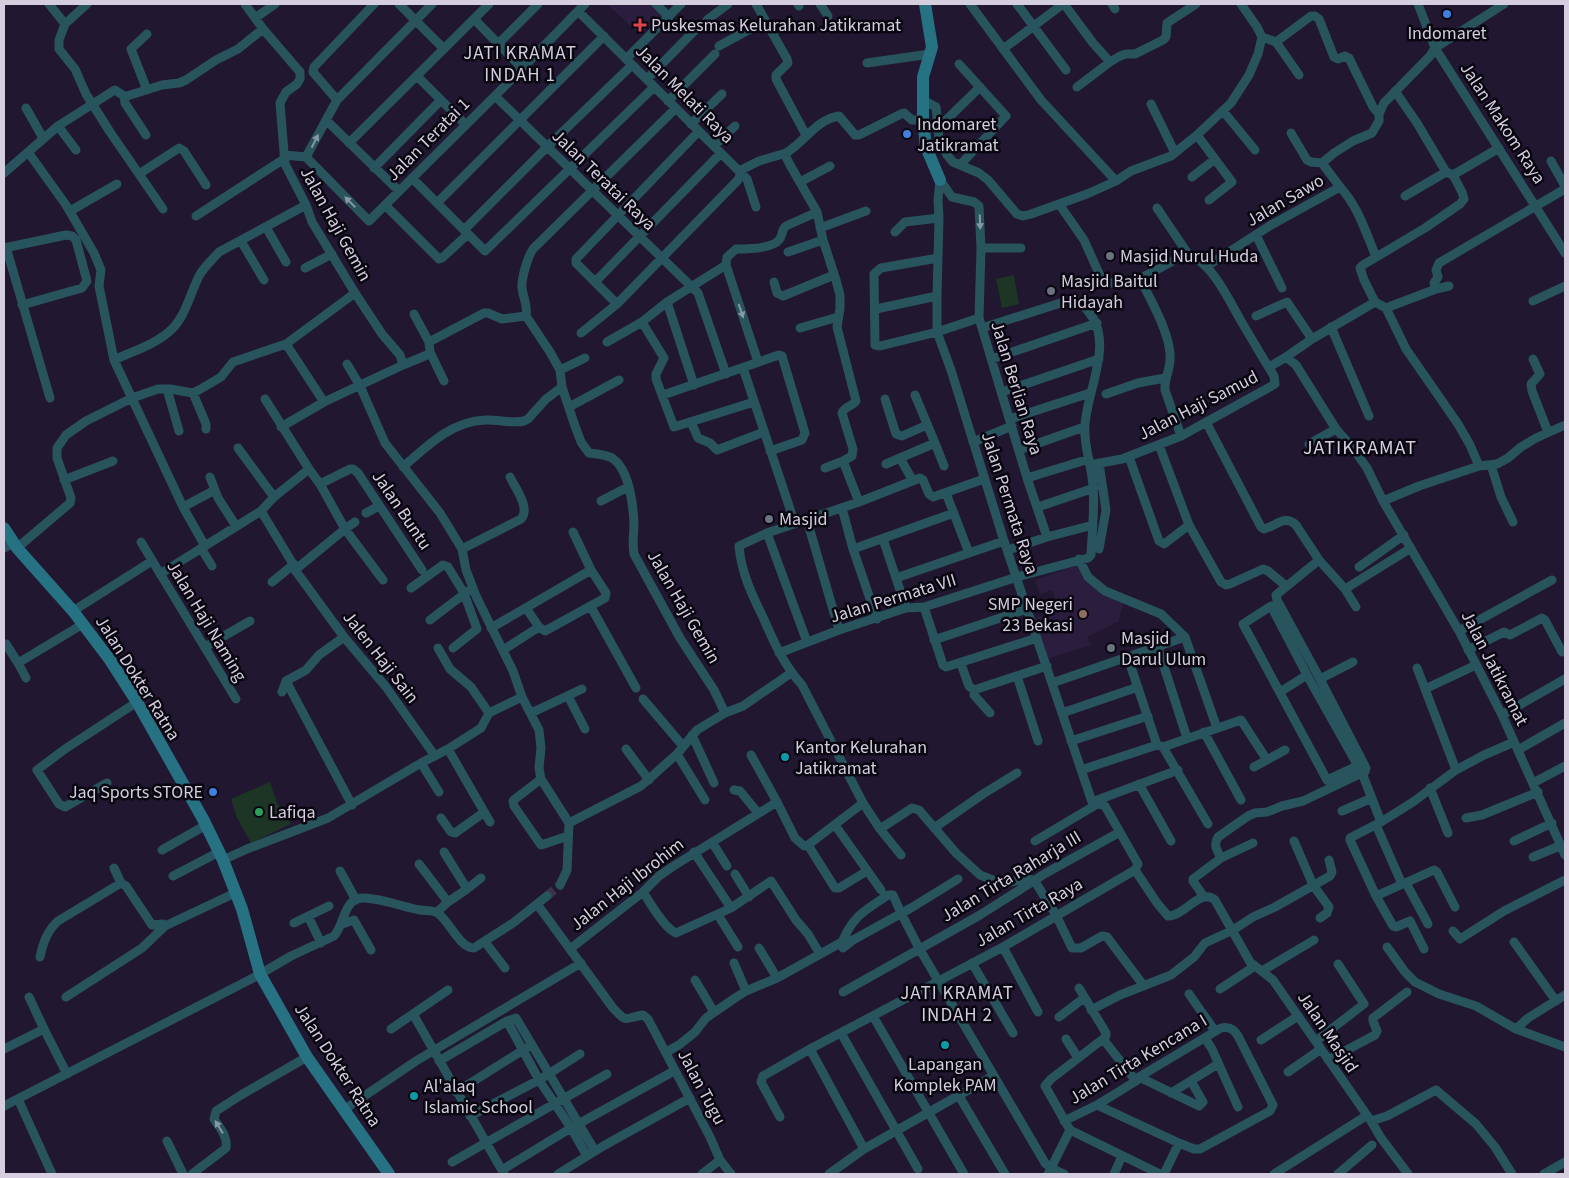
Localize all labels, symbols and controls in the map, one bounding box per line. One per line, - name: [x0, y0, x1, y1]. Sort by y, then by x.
- marker: Indomaret: [1441, 8, 1453, 20]
- place label: Puskesmas Kelurahan Jatikramat: [651, 13, 901, 38]
- marker: Puskesmas Kelurahan Jatikramat: [633, 18, 647, 32]
- place label: Indomaret: [1407, 21, 1487, 46]
- street label: Jalan Melati Raya: [630, 39, 740, 149]
- district label: JATI KRAMAT INDAH 1: [463, 40, 577, 89]
- street label: Jalan Makom Raya: [1454, 58, 1551, 189]
- street label: Jalan Teratai 1: [381, 92, 476, 187]
- place label: Indomaret Jatikramat: [917, 112, 999, 158]
- street label: Jalan Teratai Raya: [546, 124, 661, 237]
- marker: Indomaret Jatikramat: [901, 128, 913, 140]
- one-way arrow: [311, 134, 319, 148]
- street label: Jalan Haji Gemin: [294, 163, 377, 286]
- street label: Jalan Sawo: [1242, 168, 1329, 233]
- one-way arrow: [344, 196, 356, 208]
- one-way arrow: [976, 214, 984, 230]
- place label: Masjid Nurul Huda: [1120, 244, 1258, 269]
- marker: Masjid Nurul Huda: [1104, 250, 1116, 262]
- place label: Masjid Baitul Hidayah: [1061, 269, 1158, 315]
- marker: Masjid Baitul Hidayah: [1045, 285, 1057, 297]
- one-way arrow: [737, 304, 745, 319]
- street label: Jalan Berlian Raya: [984, 318, 1049, 458]
- street label: Jalan Haji Samud: [1134, 364, 1262, 446]
- street label: Jalan Permata Raya: [975, 429, 1044, 578]
- district label: JATIKRAMAT: [1303, 434, 1417, 462]
- street label: Jalan Buntu: [366, 466, 437, 555]
- place label: Masjid: [779, 507, 828, 532]
- marker: Masjid: [763, 513, 775, 525]
- street label: Jalan Haji Gemin: [641, 546, 726, 669]
- street label: Jalan Haji Naming: [161, 556, 253, 686]
- street label: Jalan Permata VII: [827, 567, 959, 630]
- place label: SMP Negeri 23 Bekasi: [988, 592, 1073, 638]
- street label: Jalen Haji Sain: [337, 606, 425, 709]
- street label: Jalan Jatikramat: [1455, 606, 1534, 730]
- marker: SMP Negeri 23 Bekasi: [1077, 608, 1089, 620]
- street label: Jalan Dokter Ratna: [89, 611, 186, 745]
- place label: Masjid Darul Ulum: [1121, 626, 1206, 672]
- marker: Masjid Darul Ulum: [1105, 642, 1117, 654]
- place label: Kantor Kelurahan Jatikramat: [795, 735, 927, 781]
- marker: Kantor Kelurahan Jatikramat: [779, 751, 791, 763]
- place label: Jaq Sports STORE: [69, 780, 203, 805]
- marker: Jaq Sports STORE: [207, 786, 219, 798]
- place label: Lafiqa: [269, 800, 316, 825]
- marker: Lafiqa: [253, 806, 265, 818]
- street label: Jalan Tirta Raharja III: [937, 825, 1086, 928]
- street label: Jalan Haji Ibrohim: [565, 832, 689, 937]
- street label: Jalan Tirta Raya: [971, 872, 1087, 953]
- district label: JATI KRAMAT INDAH 2: [900, 980, 1014, 1029]
- street label: Jalan Masjid: [1291, 987, 1364, 1078]
- street label: Jalan Dokter Ratna: [288, 999, 387, 1132]
- street label: Jalan Tirta Kencana I: [1065, 1008, 1212, 1111]
- marker: Lapangan Komplek PAM: [939, 1039, 951, 1051]
- street label: Jalan Tugu: [671, 1045, 732, 1129]
- place label: Lapangan Komplek PAM: [893, 1052, 997, 1098]
- place label: Al'alaq Islamic School: [424, 1074, 533, 1120]
- marker: Al'alaq Islamic School: [408, 1090, 420, 1102]
- one-way arrow: [215, 1121, 224, 1134]

